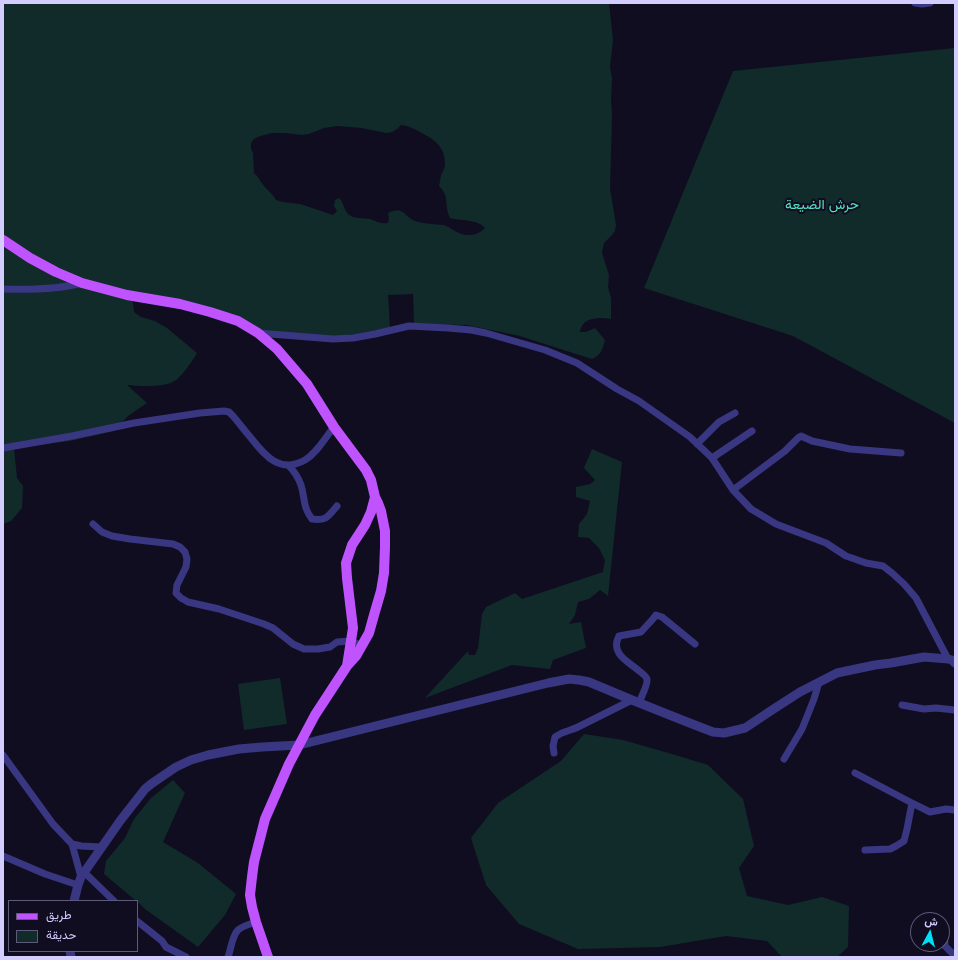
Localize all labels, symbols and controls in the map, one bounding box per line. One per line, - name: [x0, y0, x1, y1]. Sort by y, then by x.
- park label: حرش الضيعة: [785, 197, 859, 213]
- legend: [8, 900, 138, 952]
- text: طريق: [46, 907, 71, 922]
- north arrow: [910, 912, 950, 952]
- text: ش: [924, 913, 939, 929]
- text: حديقة: [46, 927, 76, 942]

